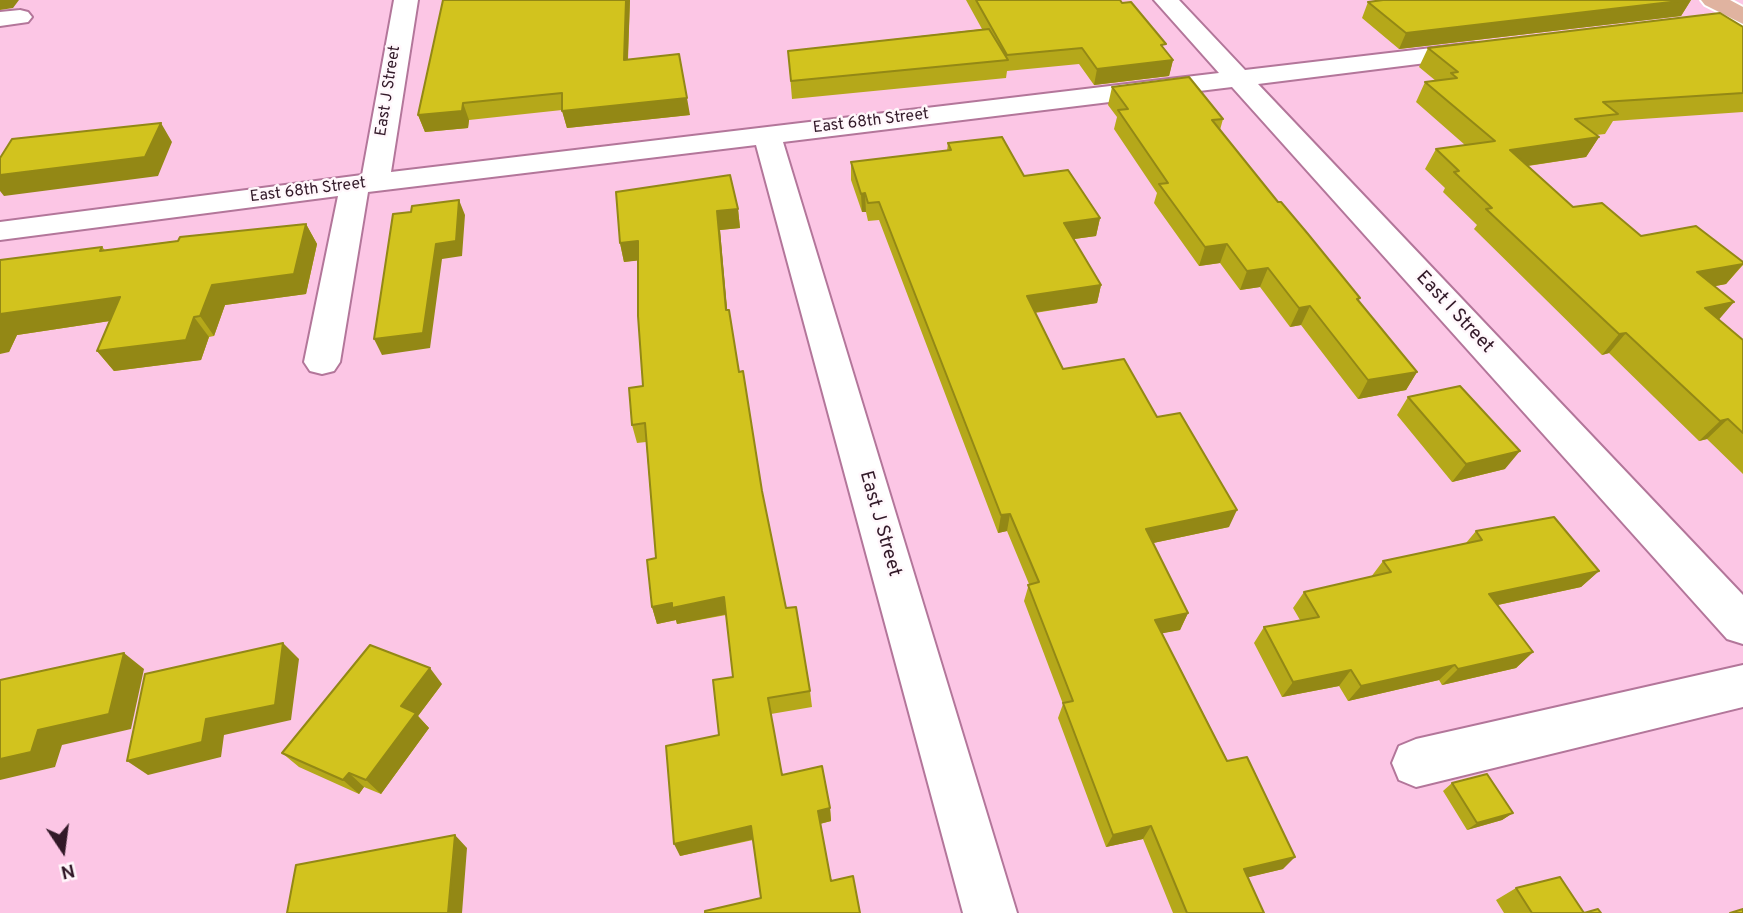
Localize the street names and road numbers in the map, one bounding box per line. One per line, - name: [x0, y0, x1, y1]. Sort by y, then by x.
- street label: East J Street: [372, 44, 406, 138]
- street label: East 68th Street: [812, 105, 930, 139]
- street label: East 68th Street: [249, 174, 367, 208]
- street label: East I Street: [1410, 267, 1498, 359]
- street label: East J Street: [853, 469, 905, 579]

